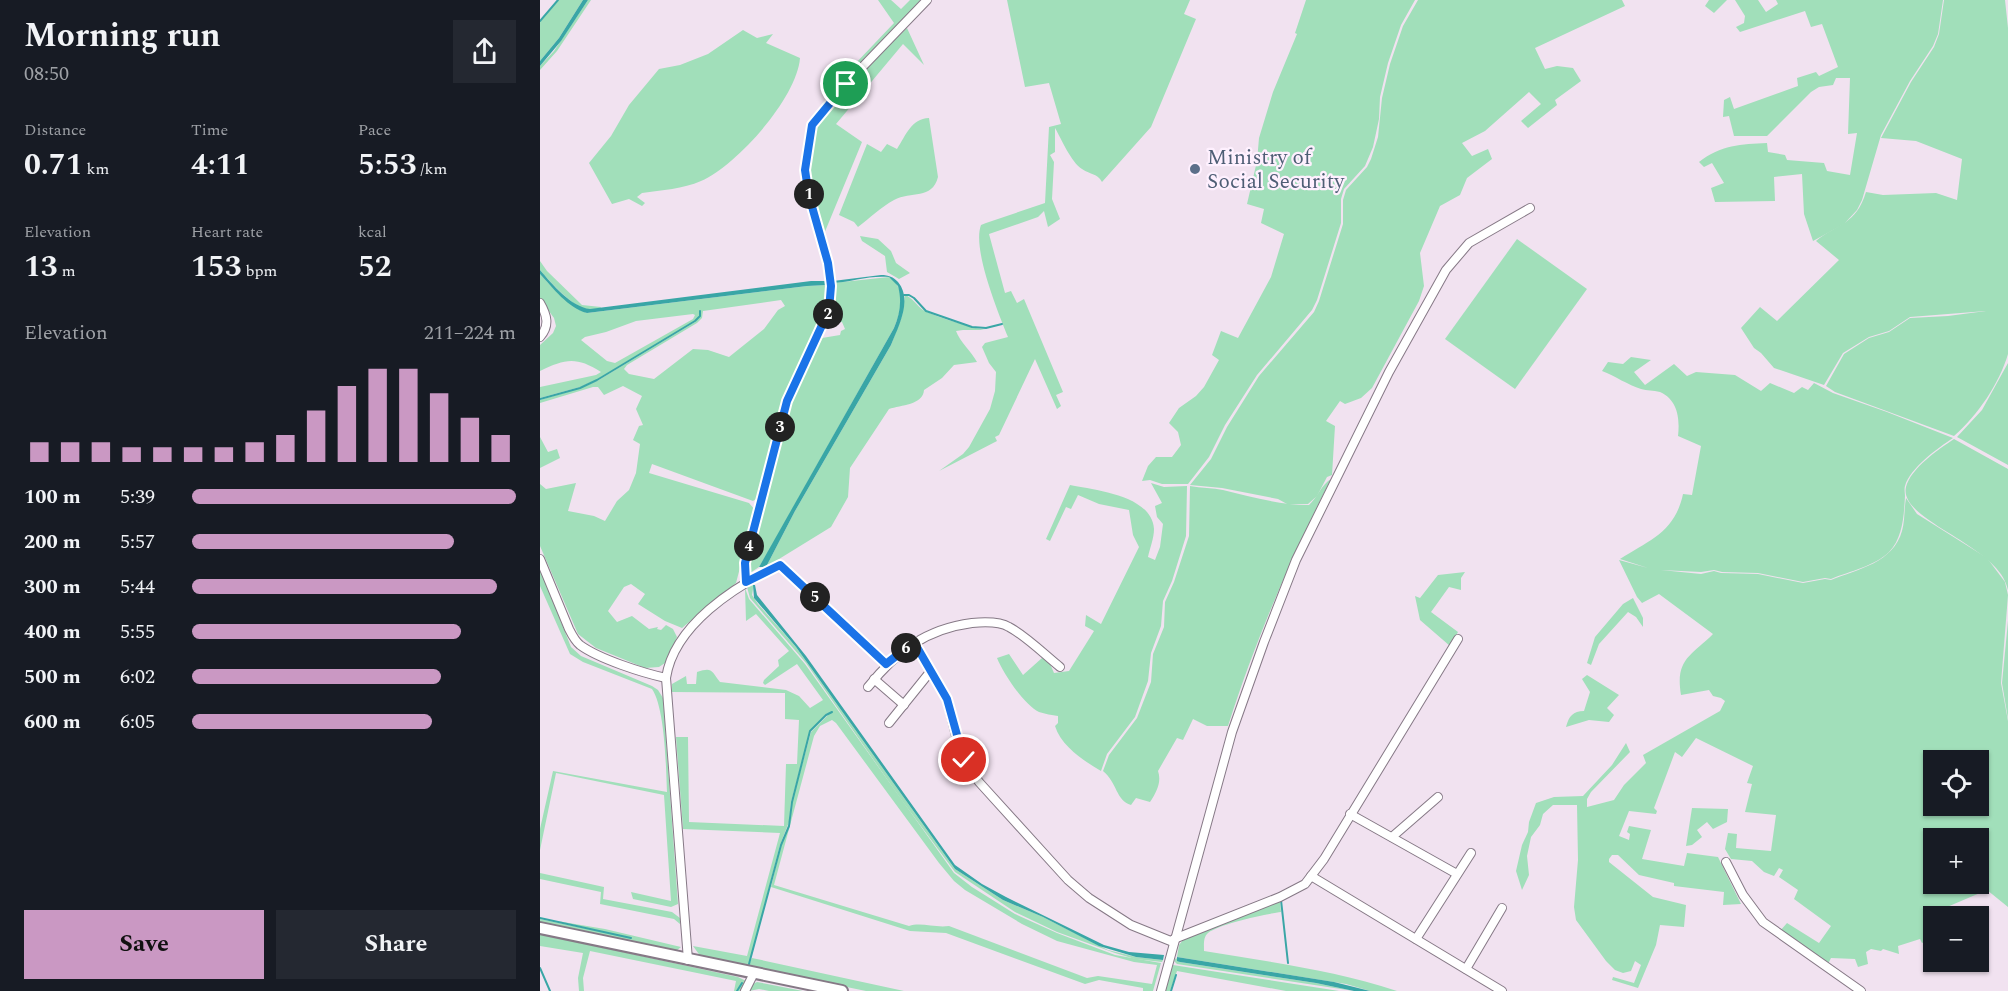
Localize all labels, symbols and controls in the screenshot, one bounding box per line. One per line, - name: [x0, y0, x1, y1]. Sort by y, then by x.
- text: Morning run: [24, 11, 221, 61]
- button: share: [453, 20, 516, 83]
- pin: [820, 58, 871, 109]
- text: 08:50: [24, 59, 69, 89]
- icon: arrive: [829, 67, 862, 100]
- text: Distance: [24, 118, 86, 142]
- text: Time: [191, 118, 228, 142]
- text: Pace: [358, 118, 391, 142]
- text: 0.71: [24, 142, 83, 188]
- text: 4:11: [191, 142, 250, 188]
- text: 5:53: [358, 142, 417, 188]
- place label: Ministry of Social Security: [1207, 142, 1345, 198]
- text: km: [83, 157, 109, 181]
- text: /km: [417, 157, 447, 181]
- marker: Ministry of Social Security: [1188, 162, 1202, 176]
- pin: 1: [794, 179, 824, 209]
- text: 1: [805, 182, 813, 206]
- text: Elevation: [24, 220, 91, 244]
- text: Heart rate: [191, 220, 263, 244]
- text: kcal: [358, 220, 387, 244]
- text: 13: [24, 244, 58, 290]
- text: 153: [191, 244, 242, 290]
- text: 52: [358, 244, 392, 290]
- text: m: [58, 259, 75, 283]
- text: bpm: [242, 259, 277, 283]
- pin: 2: [813, 299, 843, 329]
- text: 2: [824, 302, 832, 326]
- text: Elevation: [24, 318, 108, 348]
- text: 211–224 m: [424, 318, 516, 348]
- pin: 3: [765, 412, 795, 442]
- text: 3: [776, 415, 784, 439]
- text: 100 m: [24, 482, 81, 512]
- text: 5:39: [120, 482, 155, 512]
- text: 200 m: [24, 527, 81, 557]
- text: 5:57: [120, 527, 155, 557]
- pin: 4: [734, 531, 764, 561]
- text: 4: [745, 534, 753, 558]
- text: 300 m: [24, 572, 81, 602]
- text: 5:44: [120, 572, 155, 602]
- pin: 5: [800, 582, 830, 612]
- text: 5: [811, 585, 819, 609]
- text: 400 m: [24, 617, 81, 647]
- text: 5:55: [120, 617, 155, 647]
- pin: 6: [891, 633, 921, 663]
- text: 6: [902, 636, 910, 660]
- text: 500 m: [24, 662, 81, 692]
- text: 6:02: [120, 662, 155, 692]
- text: 600 m: [24, 707, 81, 737]
- text: 6:05: [120, 707, 155, 737]
- pin: [938, 734, 989, 785]
- icon: check: [947, 743, 980, 776]
- map controls: [1923, 750, 1989, 972]
- button: locate: [1923, 750, 1989, 816]
- button: +: [1923, 828, 1989, 894]
- button: −: [1923, 906, 1989, 972]
- button: Save: [24, 910, 264, 979]
- button: Share: [276, 910, 516, 979]

